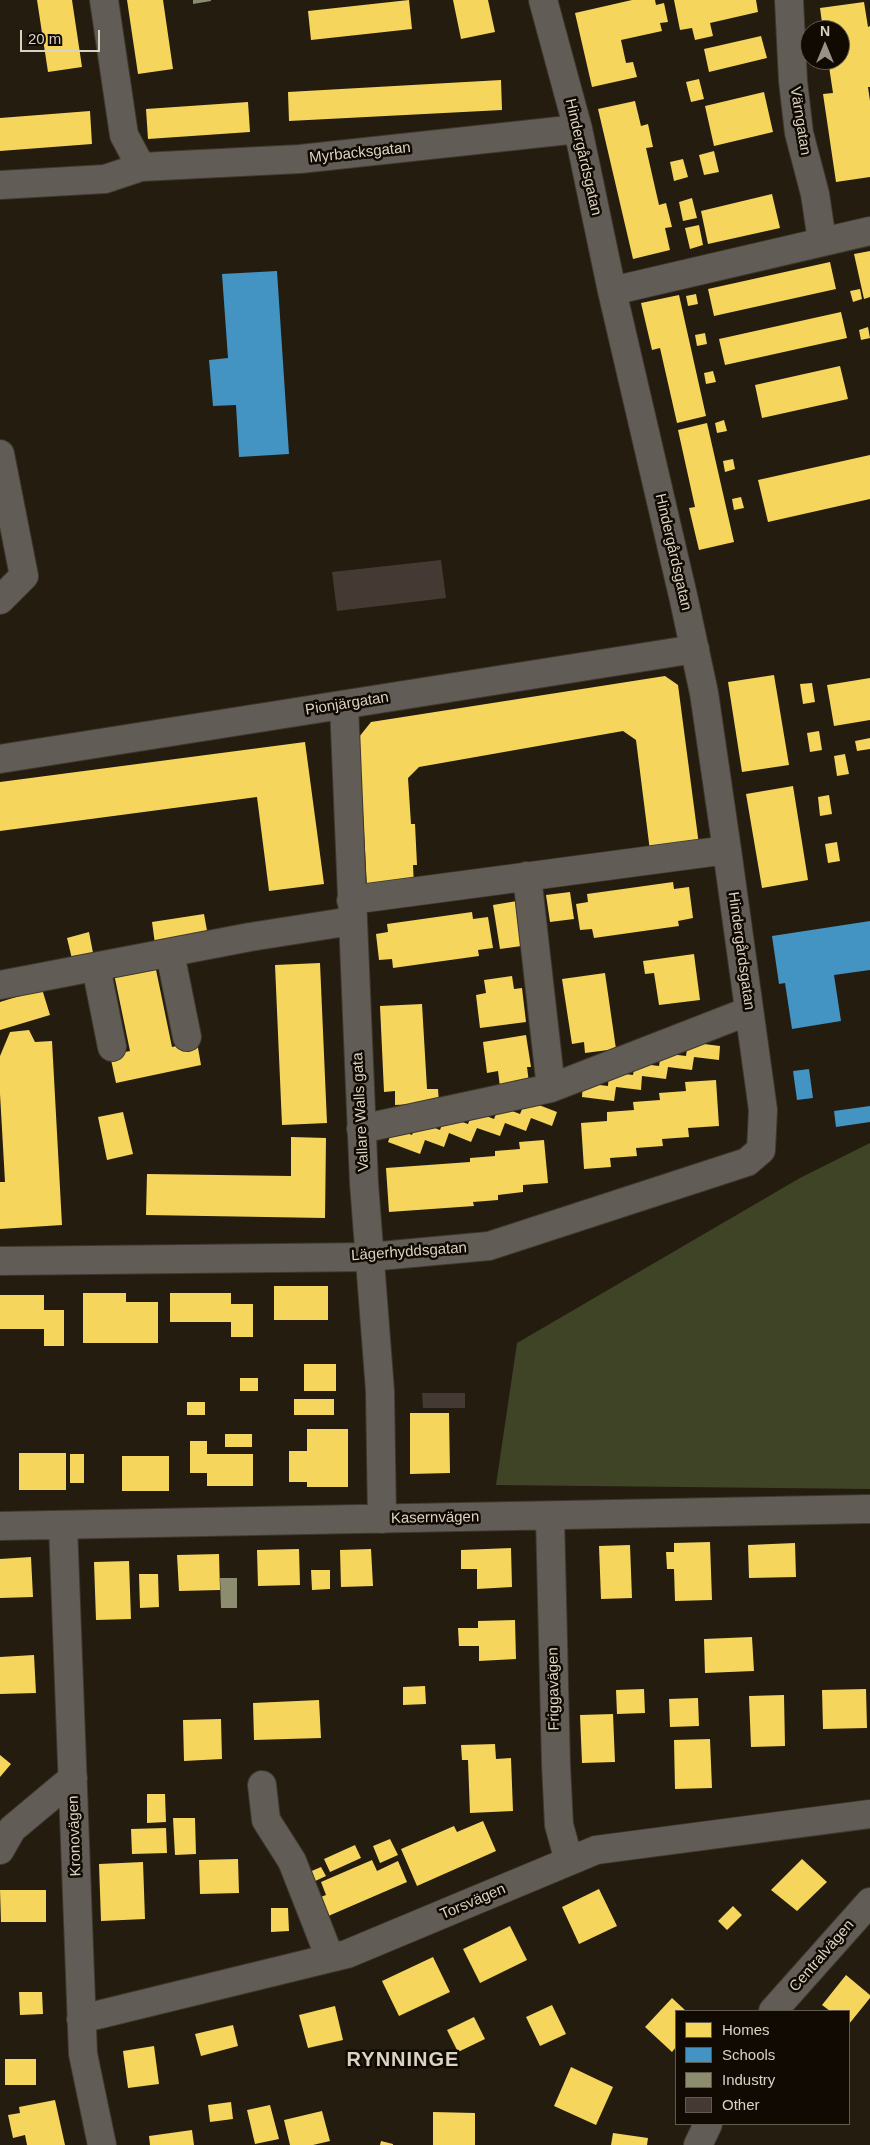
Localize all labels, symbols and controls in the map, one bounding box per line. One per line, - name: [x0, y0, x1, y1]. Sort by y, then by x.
- scale bar: [22, 20, 102, 52]
- north arrow: [800, 20, 850, 70]
- text: N: [820, 23, 830, 39]
- text: 20 m: [28, 30, 61, 47]
- street label: Värngatan: [786, 85, 814, 157]
- street label: Hindergårdsgatan: [561, 97, 605, 217]
- street label: Myrbacksgatan: [308, 139, 412, 167]
- street label: Hindergårdsgatan: [651, 492, 695, 612]
- street label: Pionjärgatan: [304, 689, 390, 719]
- street label: Hindergårdsgatan: [724, 891, 758, 1011]
- street label: Vallare Walls gata: [349, 1052, 373, 1172]
- street label: Lägerhyddsgatan: [351, 1239, 467, 1265]
- street label: Kasernvägen: [391, 1508, 479, 1528]
- street label: Friggavägen: [544, 1647, 564, 1731]
- street label: Kronovägen: [65, 1795, 85, 1877]
- street label: Torsvägen: [438, 1880, 508, 1924]
- street label: Centralvägen: [786, 1916, 858, 1996]
- legend: [675, 2010, 850, 2125]
- text: Homes: [722, 2021, 770, 2038]
- text: Schools: [722, 2046, 775, 2063]
- district label: RYNNINGE: [346, 2048, 460, 2072]
- text: Industry: [722, 2071, 775, 2088]
- text: Other: [722, 2096, 760, 2113]

